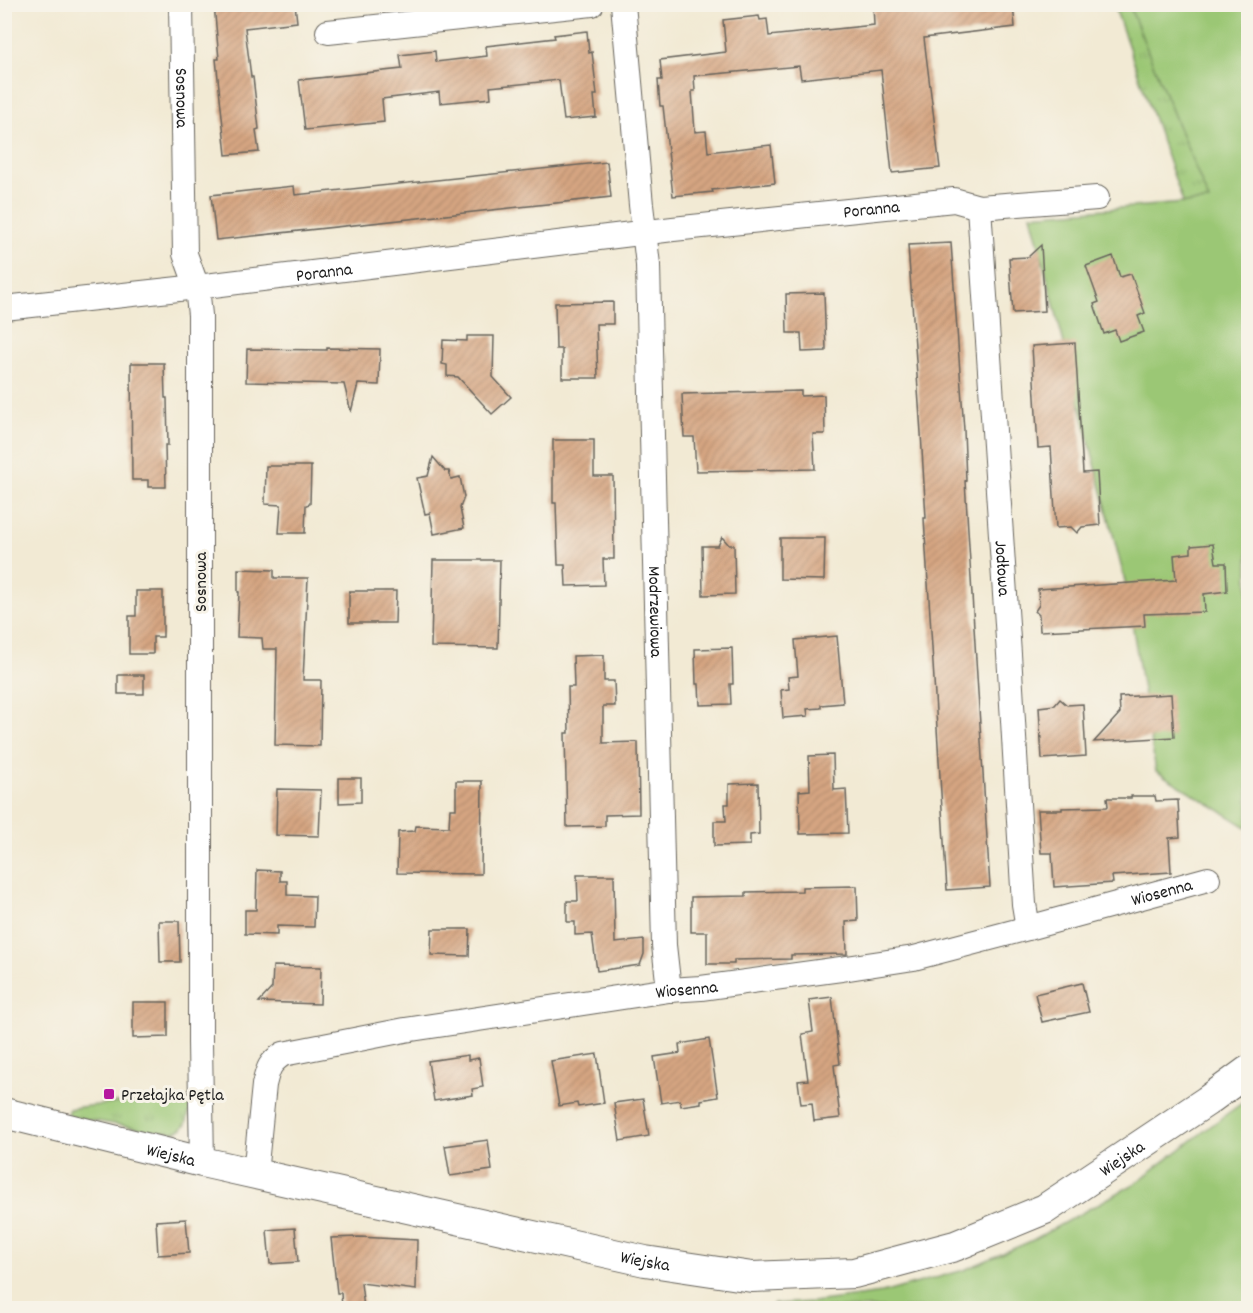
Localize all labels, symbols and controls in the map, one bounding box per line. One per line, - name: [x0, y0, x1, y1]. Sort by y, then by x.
- street label: Sosnowa: [167, 68, 193, 129]
- street label: Poranna: [842, 196, 901, 226]
- street label: Poranna: [295, 258, 354, 290]
- street label: Jodłowa: [986, 540, 1015, 598]
- street label: Sosnowa: [190, 552, 215, 612]
- street label: Modrzewiowa: [640, 566, 667, 658]
- street label: Wiosenna: [1129, 874, 1196, 914]
- street label: Wiosenna: [654, 976, 720, 1007]
- place label: Przełajka Pętla: [121, 1084, 224, 1109]
- marker: Przełajka Pętla: [102, 1087, 116, 1101]
- street label: Wiejska: [1095, 1136, 1151, 1184]
- street label: Wiejska: [143, 1139, 198, 1175]
- street label: Wiejska: [618, 1246, 672, 1280]

